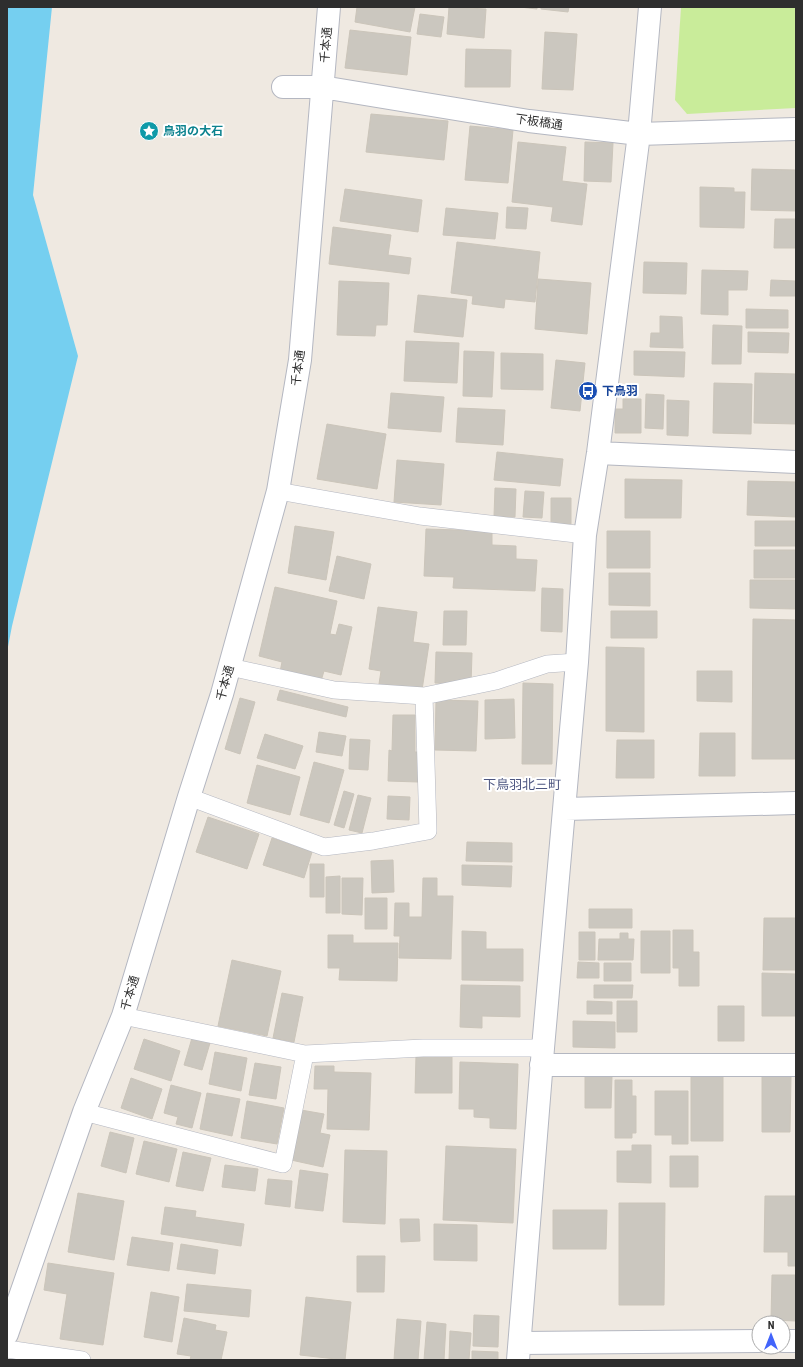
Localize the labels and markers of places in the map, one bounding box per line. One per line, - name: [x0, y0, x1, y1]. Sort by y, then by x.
- place icon: 鳥羽の大石: [138, 120, 160, 142]
- place label: 鳥羽の大石: [163, 124, 223, 138]
- bus stop icon: 下鳥羽: [577, 380, 599, 402]
- place label: 下鳥羽: [602, 384, 638, 398]

